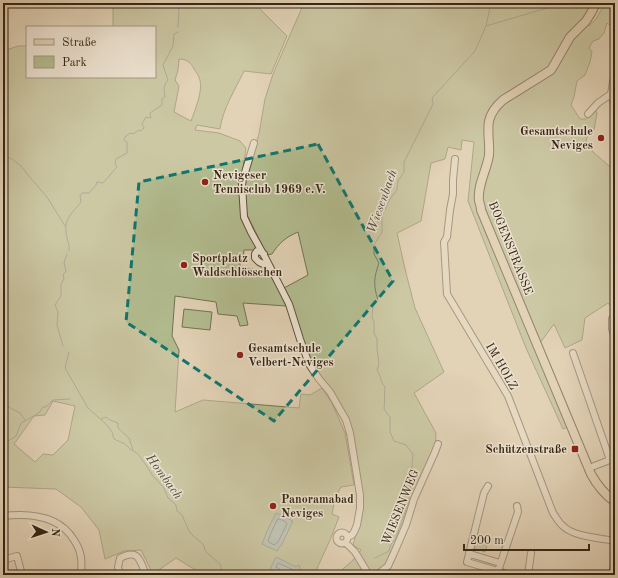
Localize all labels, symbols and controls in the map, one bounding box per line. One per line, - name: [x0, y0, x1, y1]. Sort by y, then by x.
- legend: [26, 26, 156, 78]
- text: Straße: [62, 37, 97, 49]
- text: Park: [62, 57, 87, 69]
- place label: Gesamtschule Neviges: [520, 126, 593, 152]
- marker: Gesamtschule Neviges: [596, 133, 606, 143]
- water label: Wiesenbach: [365, 168, 400, 235]
- place label: Nevigeser Tennisclub 1969 e.V.: [213, 170, 326, 196]
- marker: Nevigeser Tennisclub 1969 e.V.: [200, 177, 210, 187]
- street label: BOGENSTRASSE: [486, 200, 534, 297]
- place label: Sportplatz Waldschlösschen: [192, 253, 283, 279]
- marker: Sportplatz Waldschlösschen: [179, 260, 189, 270]
- street label: IM HOLZ: [483, 341, 519, 392]
- place label: Gesamtschule Velbert-Neviges: [248, 343, 334, 369]
- marker: Gesamtschule Velbert-Neviges: [235, 350, 245, 360]
- place label: Schützenstraße: [485, 444, 567, 456]
- marker: Schützenstraße: [570, 444, 580, 454]
- water label: Hombach: [143, 451, 185, 502]
- street label: WIESENWEG: [380, 467, 422, 547]
- place label: Panoramabad Neviges: [281, 494, 354, 520]
- marker: Panoramabad Neviges: [268, 501, 278, 511]
- north arrow: [26, 512, 66, 552]
- scale bar: [464, 526, 589, 552]
- text: N: [49, 528, 60, 538]
- text: 200 m: [470, 535, 504, 547]

